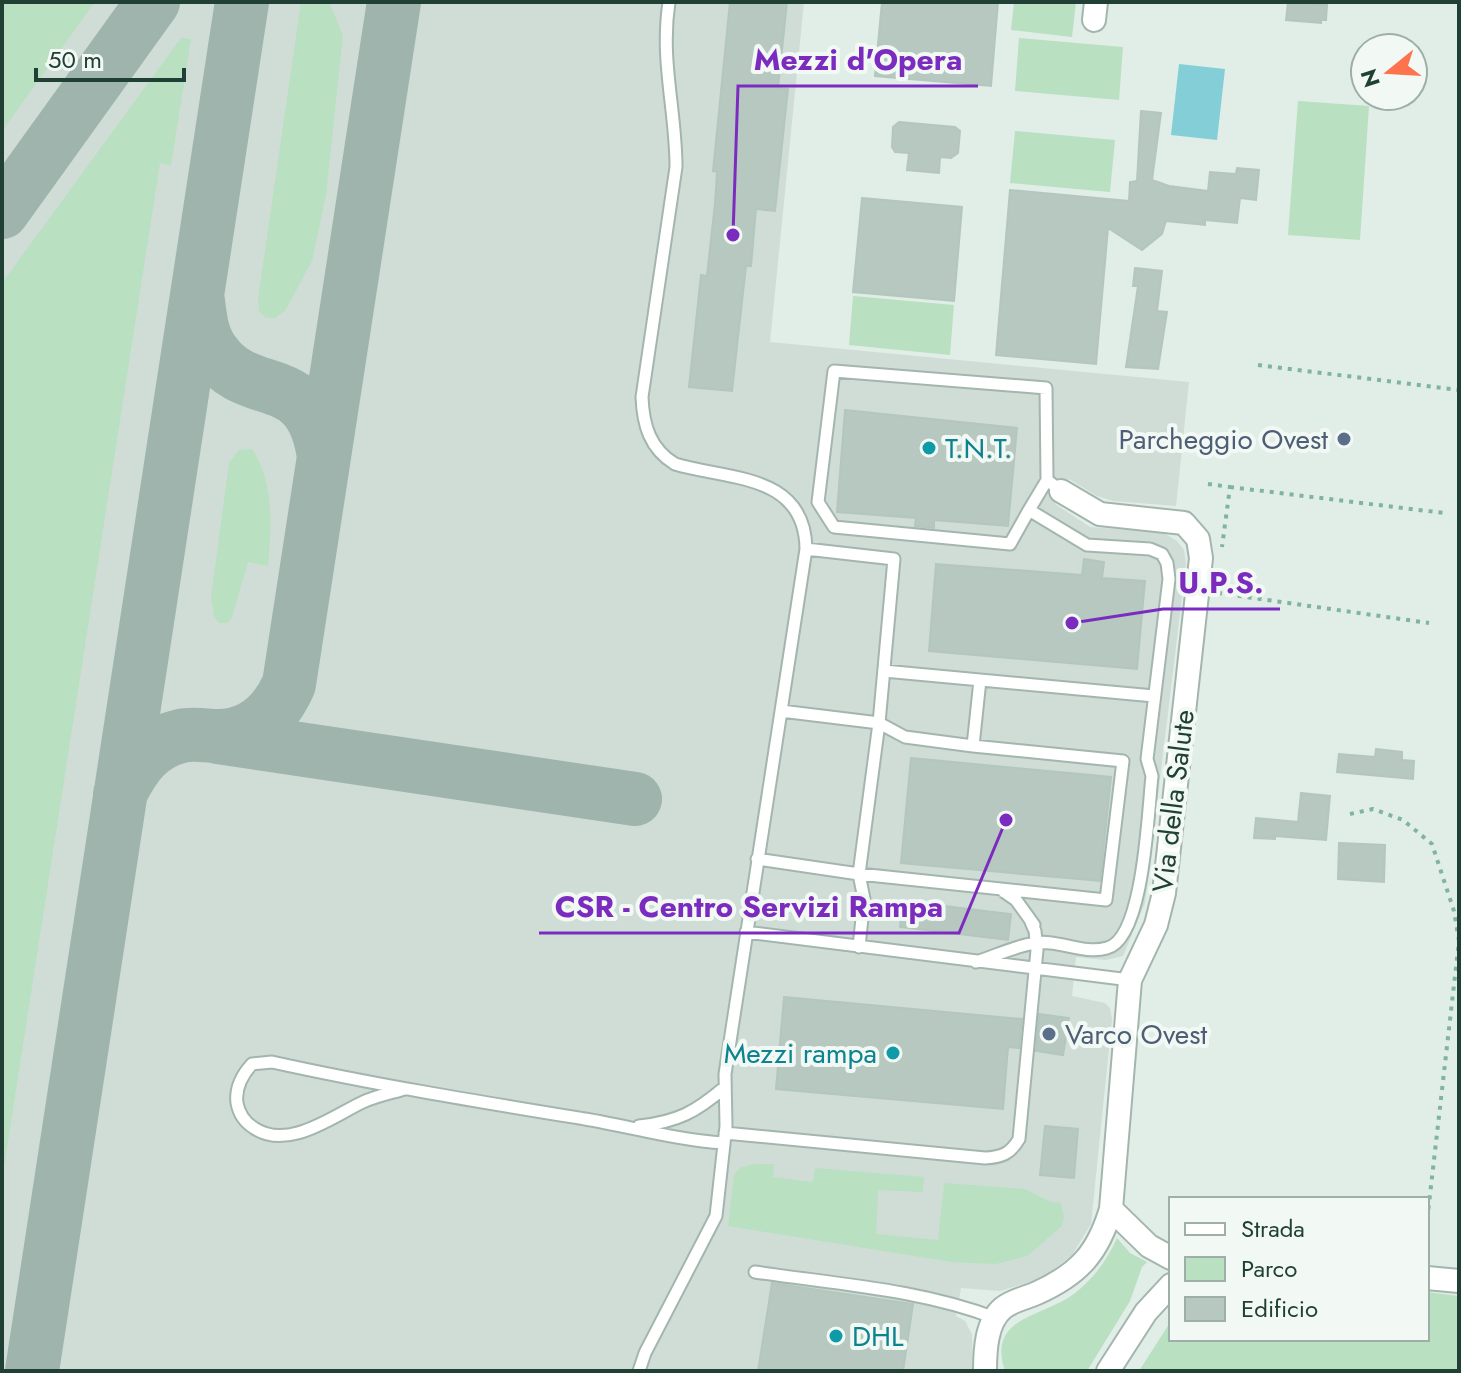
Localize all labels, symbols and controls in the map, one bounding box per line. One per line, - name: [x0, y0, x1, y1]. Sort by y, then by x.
- scale bar: [36, 32, 184, 82]
- callout: Mezzi d'Opera: [738, 32, 978, 86]
- north arrow: [1349, 32, 1429, 112]
- text: Mezzi d'Opera: [754, 38, 962, 81]
- text: 50 m: [48, 42, 102, 77]
- text: N: [1352, 65, 1388, 91]
- place label: Parcheggio Ovest: [1119, 419, 1328, 460]
- place label: T.N.T.: [945, 428, 1012, 469]
- marker: Parcheggio Ovest: [1335, 430, 1353, 448]
- marker: T.N.T.: [920, 439, 938, 457]
- callout: U.P.S.: [1163, 555, 1280, 609]
- text: U.P.S.: [1178, 561, 1264, 604]
- street label: Via della Salute: [1142, 707, 1205, 895]
- callout: CSR - Centro Servizi Rampa: [539, 879, 959, 933]
- text: CSR - Centro Servizi Rampa: [555, 885, 943, 928]
- place label: Varco Ovest: [1065, 1014, 1208, 1055]
- marker: Varco Ovest: [1040, 1025, 1058, 1043]
- place label: Mezzi rampa: [724, 1033, 877, 1074]
- marker: Mezzi rampa: [884, 1044, 902, 1062]
- legend: [1169, 1197, 1429, 1341]
- text: Strada: [1241, 1211, 1305, 1246]
- text: Parco: [1241, 1251, 1297, 1286]
- text: Edificio: [1241, 1291, 1318, 1326]
- place label: DHL: [852, 1316, 904, 1357]
- marker: DHL: [827, 1327, 845, 1345]

